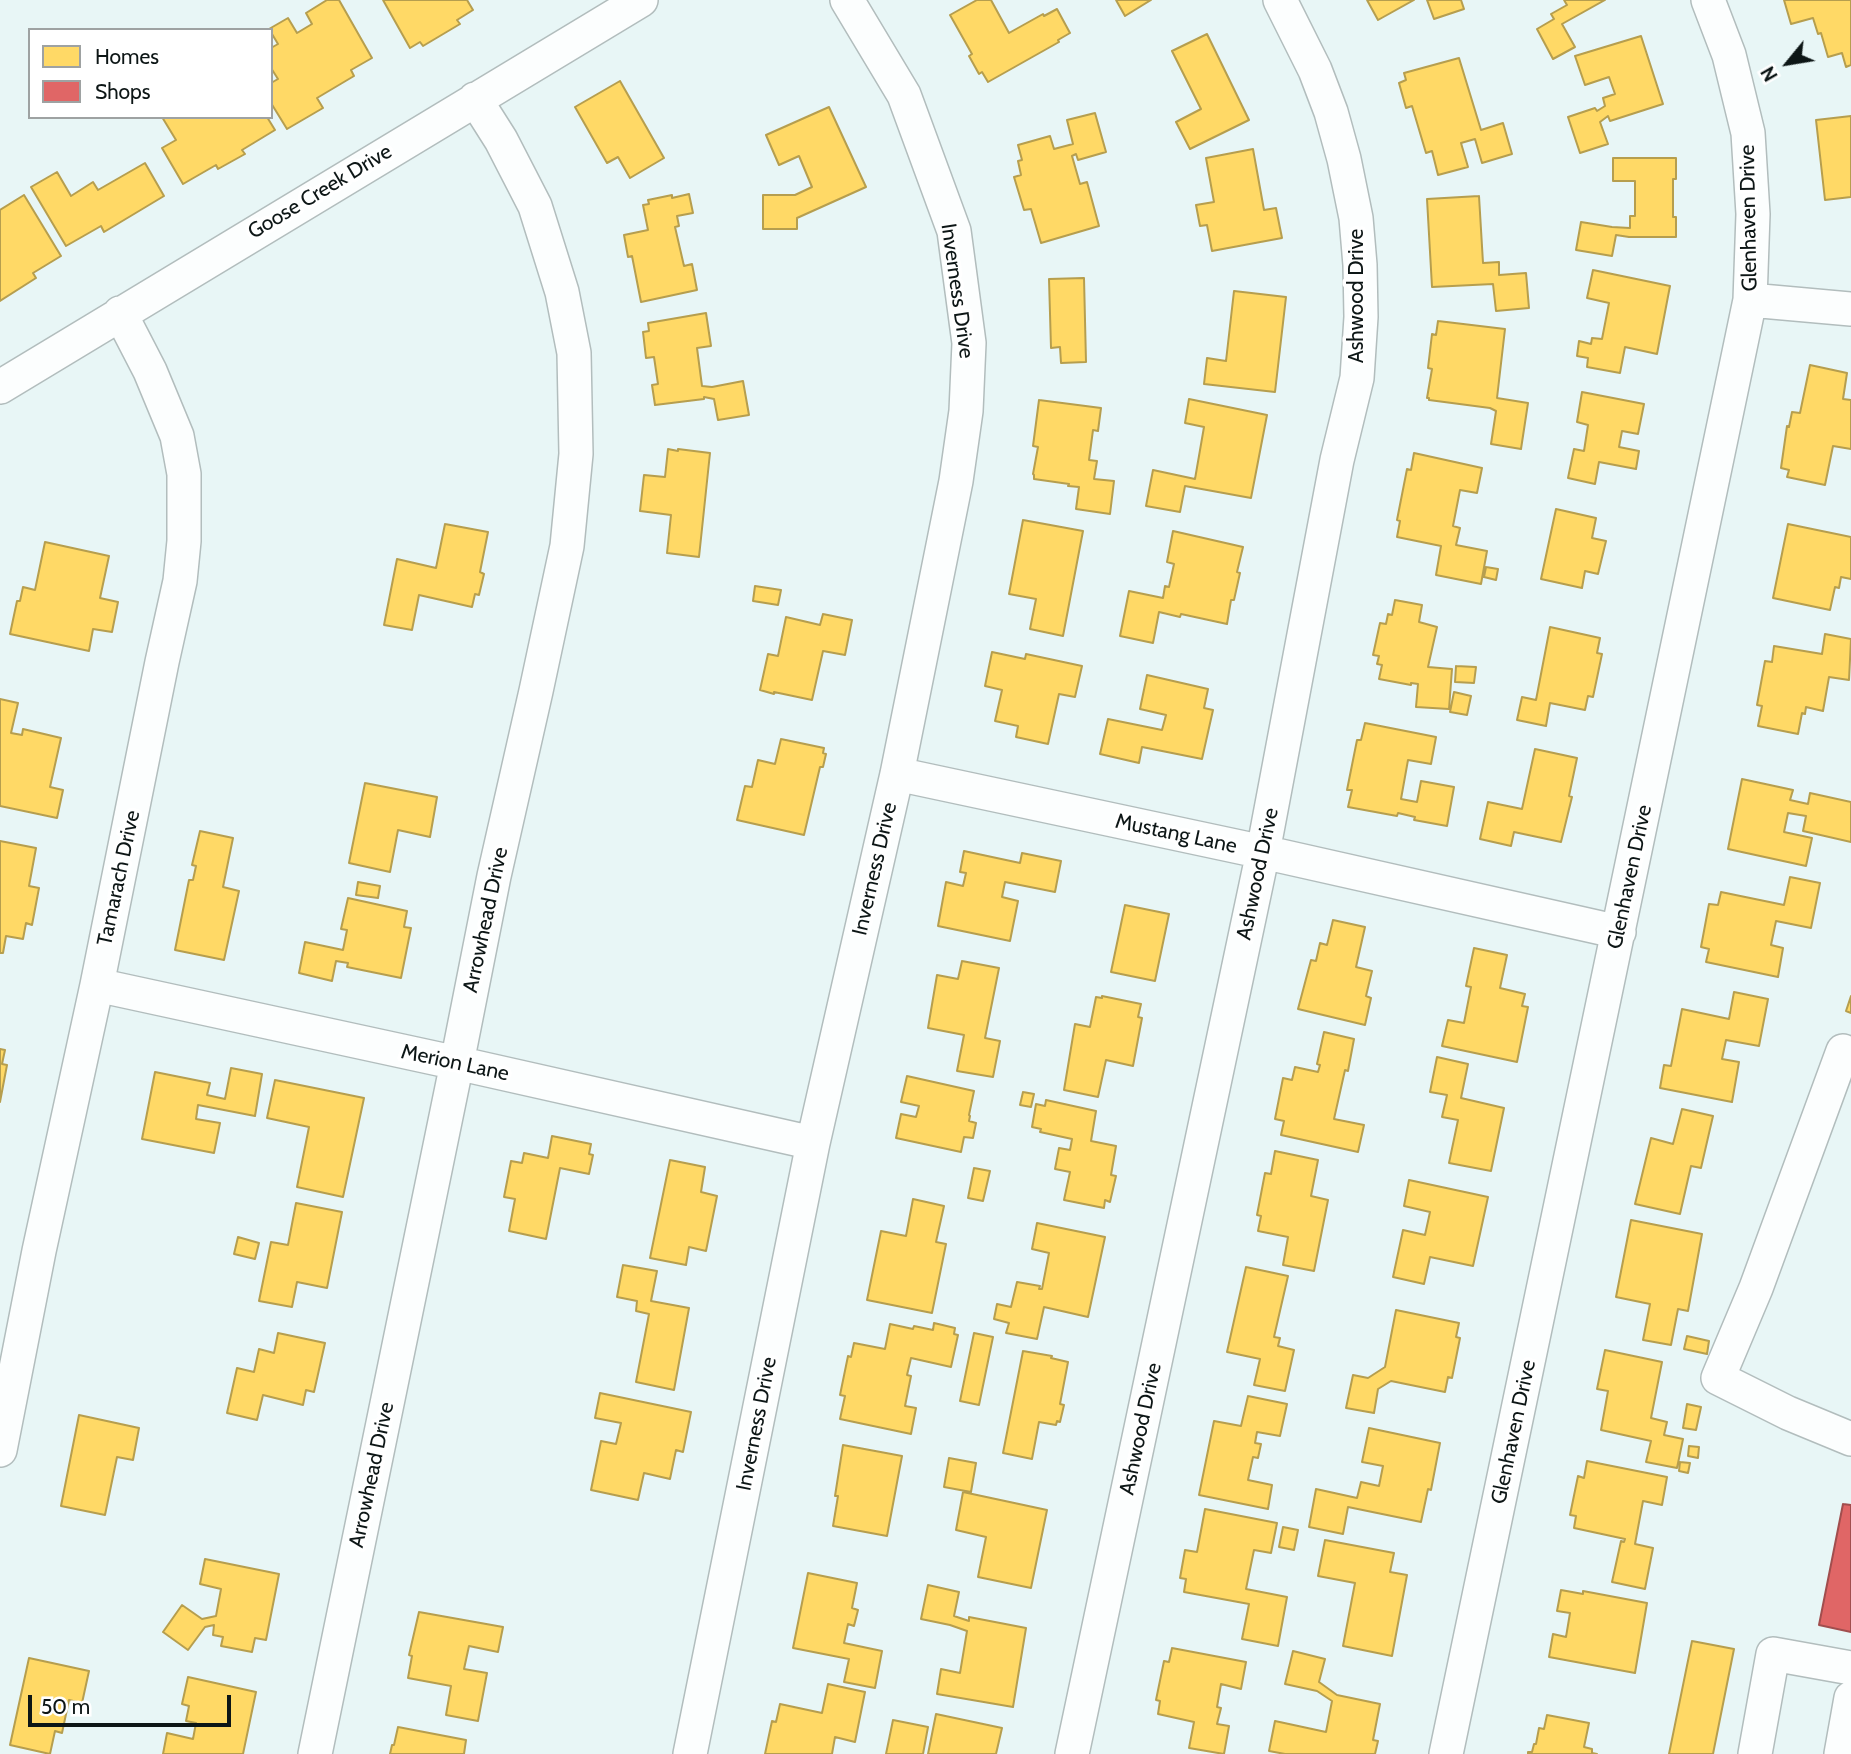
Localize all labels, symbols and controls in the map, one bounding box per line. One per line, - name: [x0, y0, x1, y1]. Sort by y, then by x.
- legend: [28, 28, 273, 119]
- north arrow: [1753, 28, 1823, 98]
- text: Homes: [95, 44, 159, 69]
- text: N: [1756, 62, 1783, 85]
- text: Shops: [95, 79, 150, 104]
- street label: Goose Creek Drive: [244, 139, 396, 245]
- street label: Glenhaven Drive: [1735, 144, 1763, 292]
- street label: Inverness Drive: [935, 222, 979, 360]
- street label: Ashwood Drive: [1344, 229, 1370, 363]
- street label: Inverness Drive: [847, 800, 903, 938]
- street label: Glenhaven Drive: [1602, 803, 1658, 951]
- street label: Ashwood Drive: [1232, 806, 1284, 942]
- street label: Tamarach Drive: [92, 808, 146, 948]
- street label: Mustang Lane: [1113, 809, 1239, 859]
- street label: Arrowhead Drive: [458, 845, 514, 995]
- street label: Merion Lane: [399, 1039, 511, 1087]
- street label: Inverness Drive: [732, 1355, 782, 1493]
- street label: Glenhaven Drive: [1486, 1358, 1542, 1506]
- street label: Ashwood Drive: [1115, 1361, 1167, 1497]
- street label: Arrowhead Drive: [344, 1400, 400, 1550]
- scale bar: [32, 1680, 234, 1724]
- text: 50 m: [41, 1694, 90, 1719]

